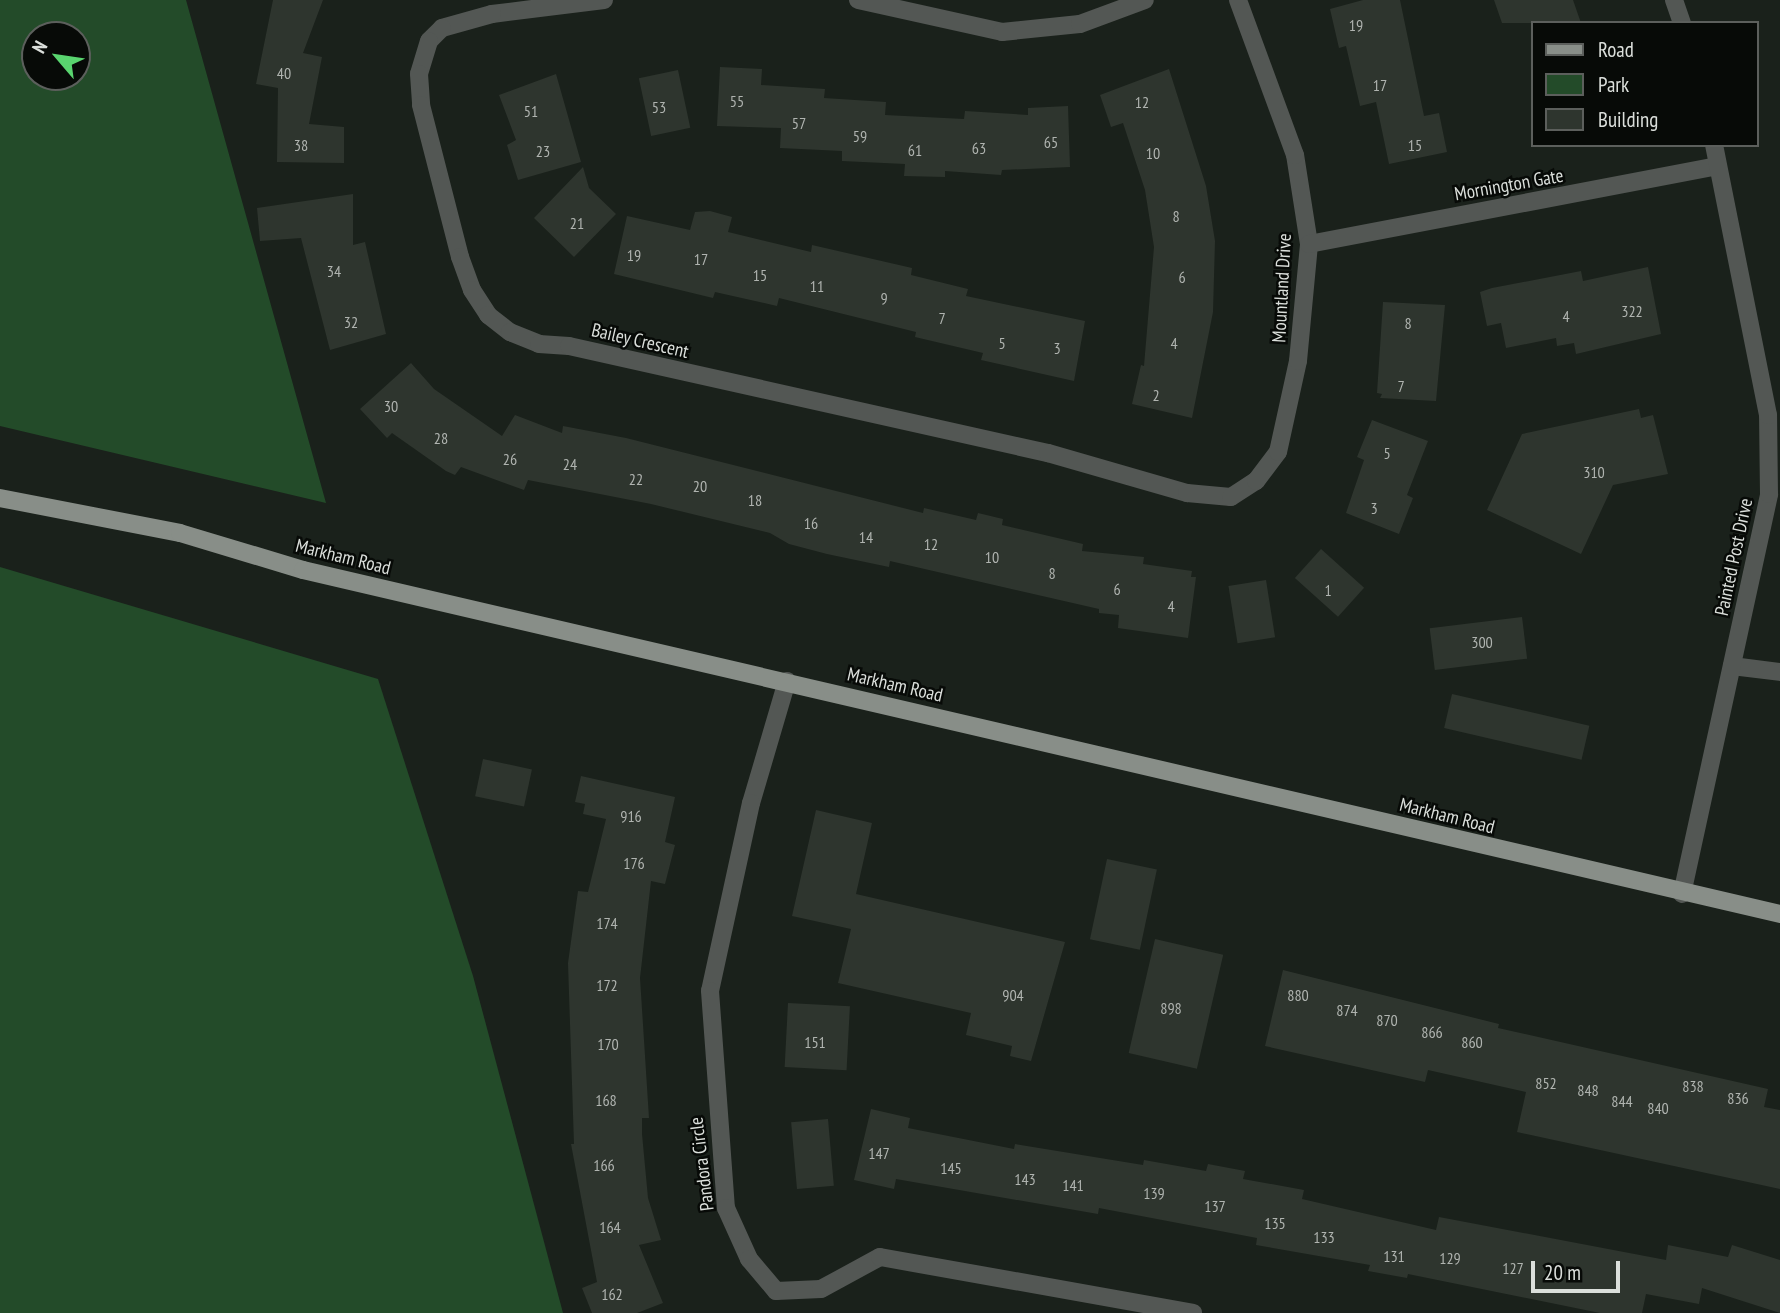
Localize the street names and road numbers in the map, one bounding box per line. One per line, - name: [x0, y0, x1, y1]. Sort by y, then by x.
- street label: Mornington Gate: [1453, 164, 1565, 206]
- street label: Mountland Drive: [1268, 233, 1296, 343]
- street label: Bailey Crescent: [589, 319, 691, 363]
- street label: Painted Post Drive: [1710, 496, 1758, 618]
- street label: Markham Road: [293, 534, 393, 580]
- street label: Markham Road: [845, 663, 945, 707]
- street label: Markham Road: [1397, 793, 1497, 839]
- street label: Pandora Circle: [685, 1116, 719, 1212]

